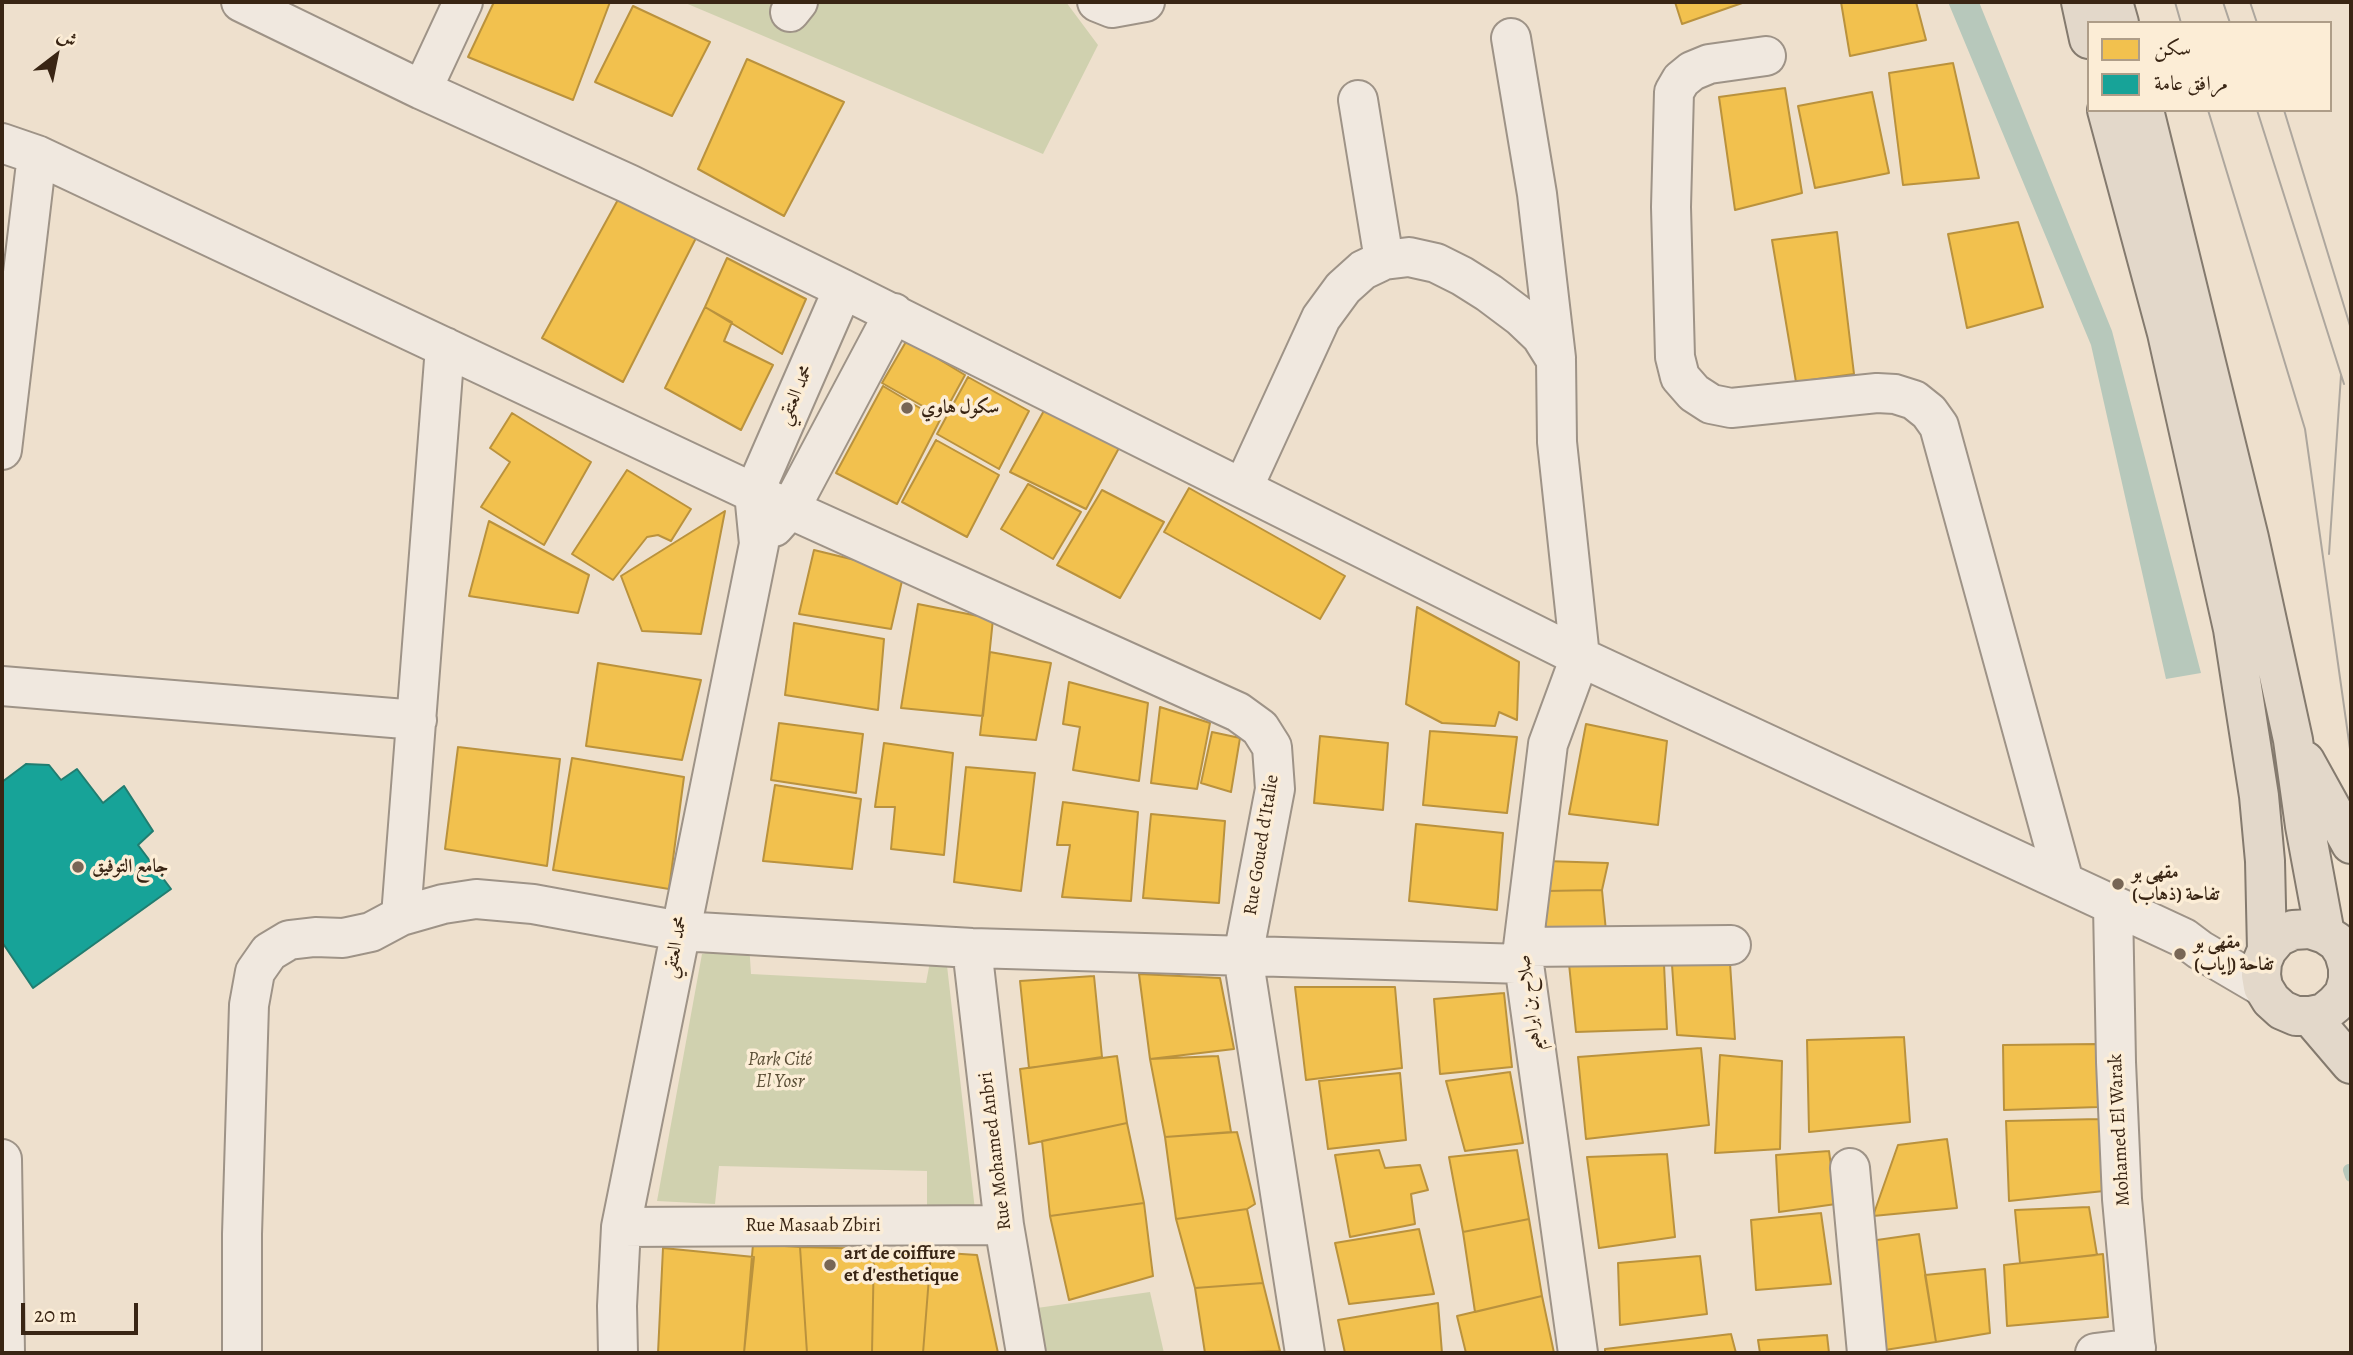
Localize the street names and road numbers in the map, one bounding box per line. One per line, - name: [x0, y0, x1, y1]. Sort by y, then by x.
- street label: محمد العتقي: [773, 362, 819, 428]
- street label: Rue Goued d'Italie: [1240, 773, 1284, 917]
- street label: محمد العتقي: [659, 914, 693, 980]
- street label: صلاح بن ابراهيم: [1513, 953, 1547, 1053]
- street label: Mohamed El Warak: [2105, 1053, 2135, 1207]
- street label: Rue Mohamed Anbri: [975, 1070, 1017, 1232]
- street label: Rue Masaab Zbiri: [745, 1215, 881, 1237]

